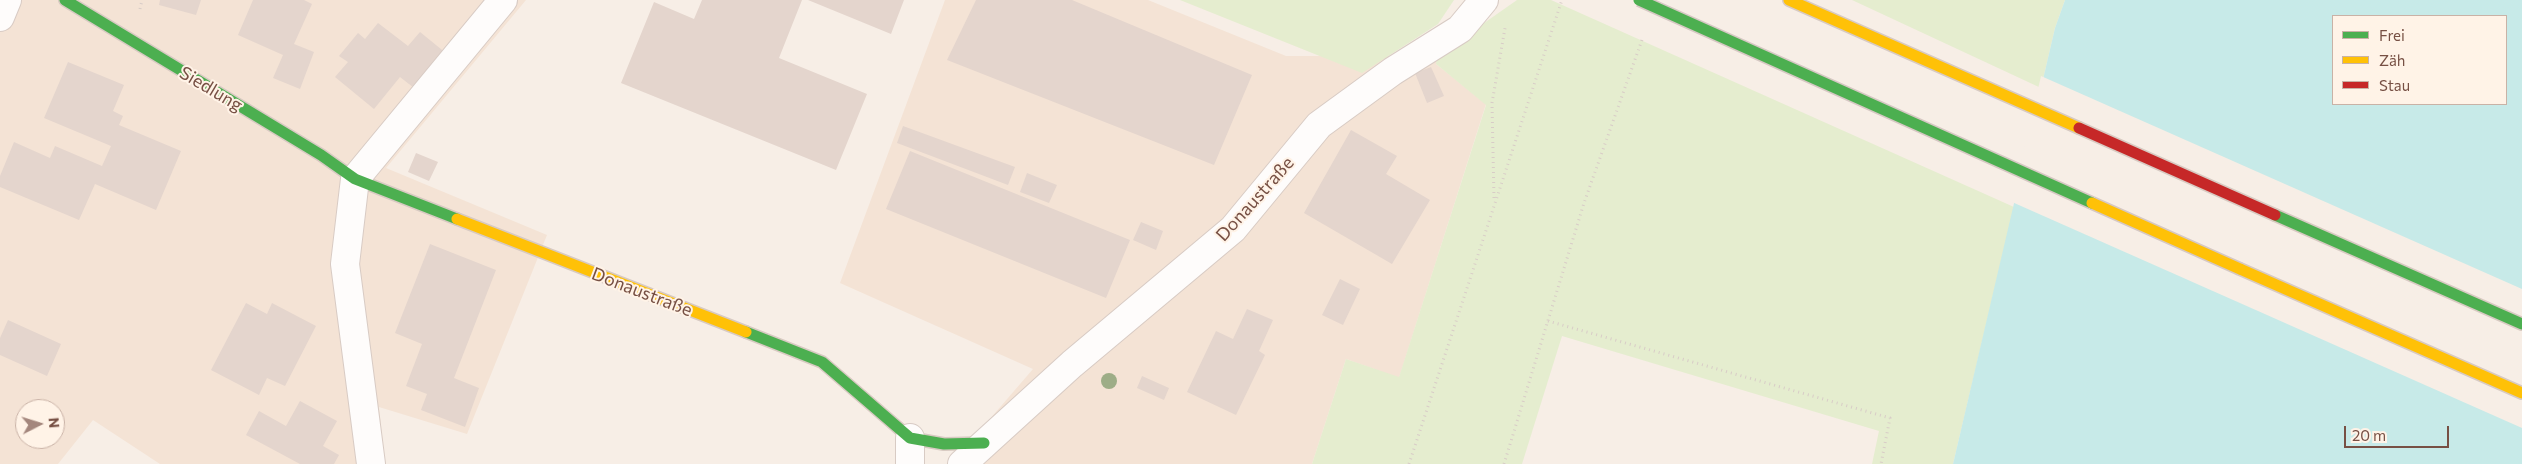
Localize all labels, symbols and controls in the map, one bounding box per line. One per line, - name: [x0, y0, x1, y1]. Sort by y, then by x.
- legend: [2332, 15, 2507, 105]
- text: Frei: [2379, 26, 2405, 44]
- text: Zäh: [2379, 51, 2405, 69]
- street label: Siedlung: [176, 62, 246, 116]
- text: Stau: [2379, 76, 2410, 94]
- street label: Donaustraße: [1211, 152, 1299, 246]
- street label: Donaustraße: [589, 263, 695, 321]
- north arrow: [15, 399, 65, 449]
- scale bar: [2347, 416, 2452, 448]
- text: N: [46, 417, 63, 429]
- text: 20 m: [2352, 426, 2386, 444]

